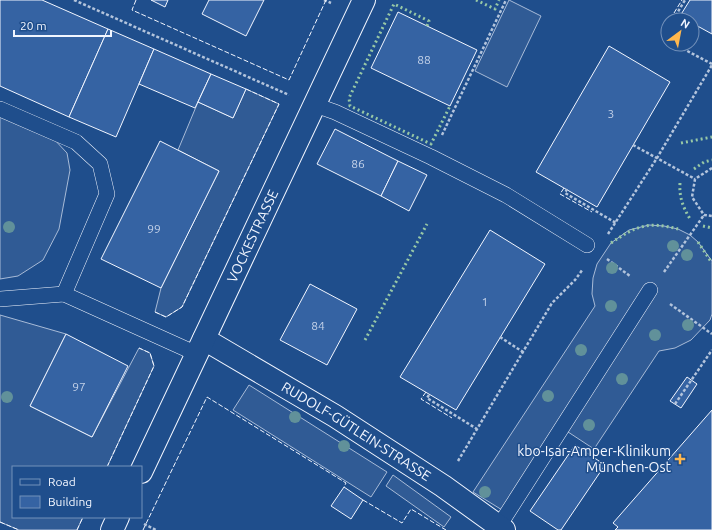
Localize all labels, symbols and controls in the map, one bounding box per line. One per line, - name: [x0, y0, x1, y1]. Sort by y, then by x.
- scale bar: [14, 12, 111, 38]
- north arrow: [660, 12, 700, 52]
- text: N: [679, 16, 692, 31]
- text: 20 m: [20, 19, 47, 32]
- house number: 88: [417, 53, 431, 66]
- house number: 3: [608, 107, 614, 120]
- house number: 86: [351, 157, 365, 170]
- street label: VOCKESTRASSE: [224, 187, 281, 285]
- house number: 99: [147, 222, 161, 235]
- house number: 1: [482, 295, 488, 308]
- house number: 84: [311, 319, 325, 332]
- street label: RUDOLF-GÜTLEIN-STRASSE: [279, 378, 434, 484]
- house number: 97: [72, 380, 86, 393]
- place label: kbo-Isar-Amper-Klinikum München-Ost: [517, 443, 671, 475]
- marker: kbo-Isar-Amper-Klinikum München-Ost: [674, 453, 686, 465]
- legend: [12, 466, 142, 518]
- text: Road: [48, 475, 76, 488]
- text: Building: [48, 495, 92, 508]

